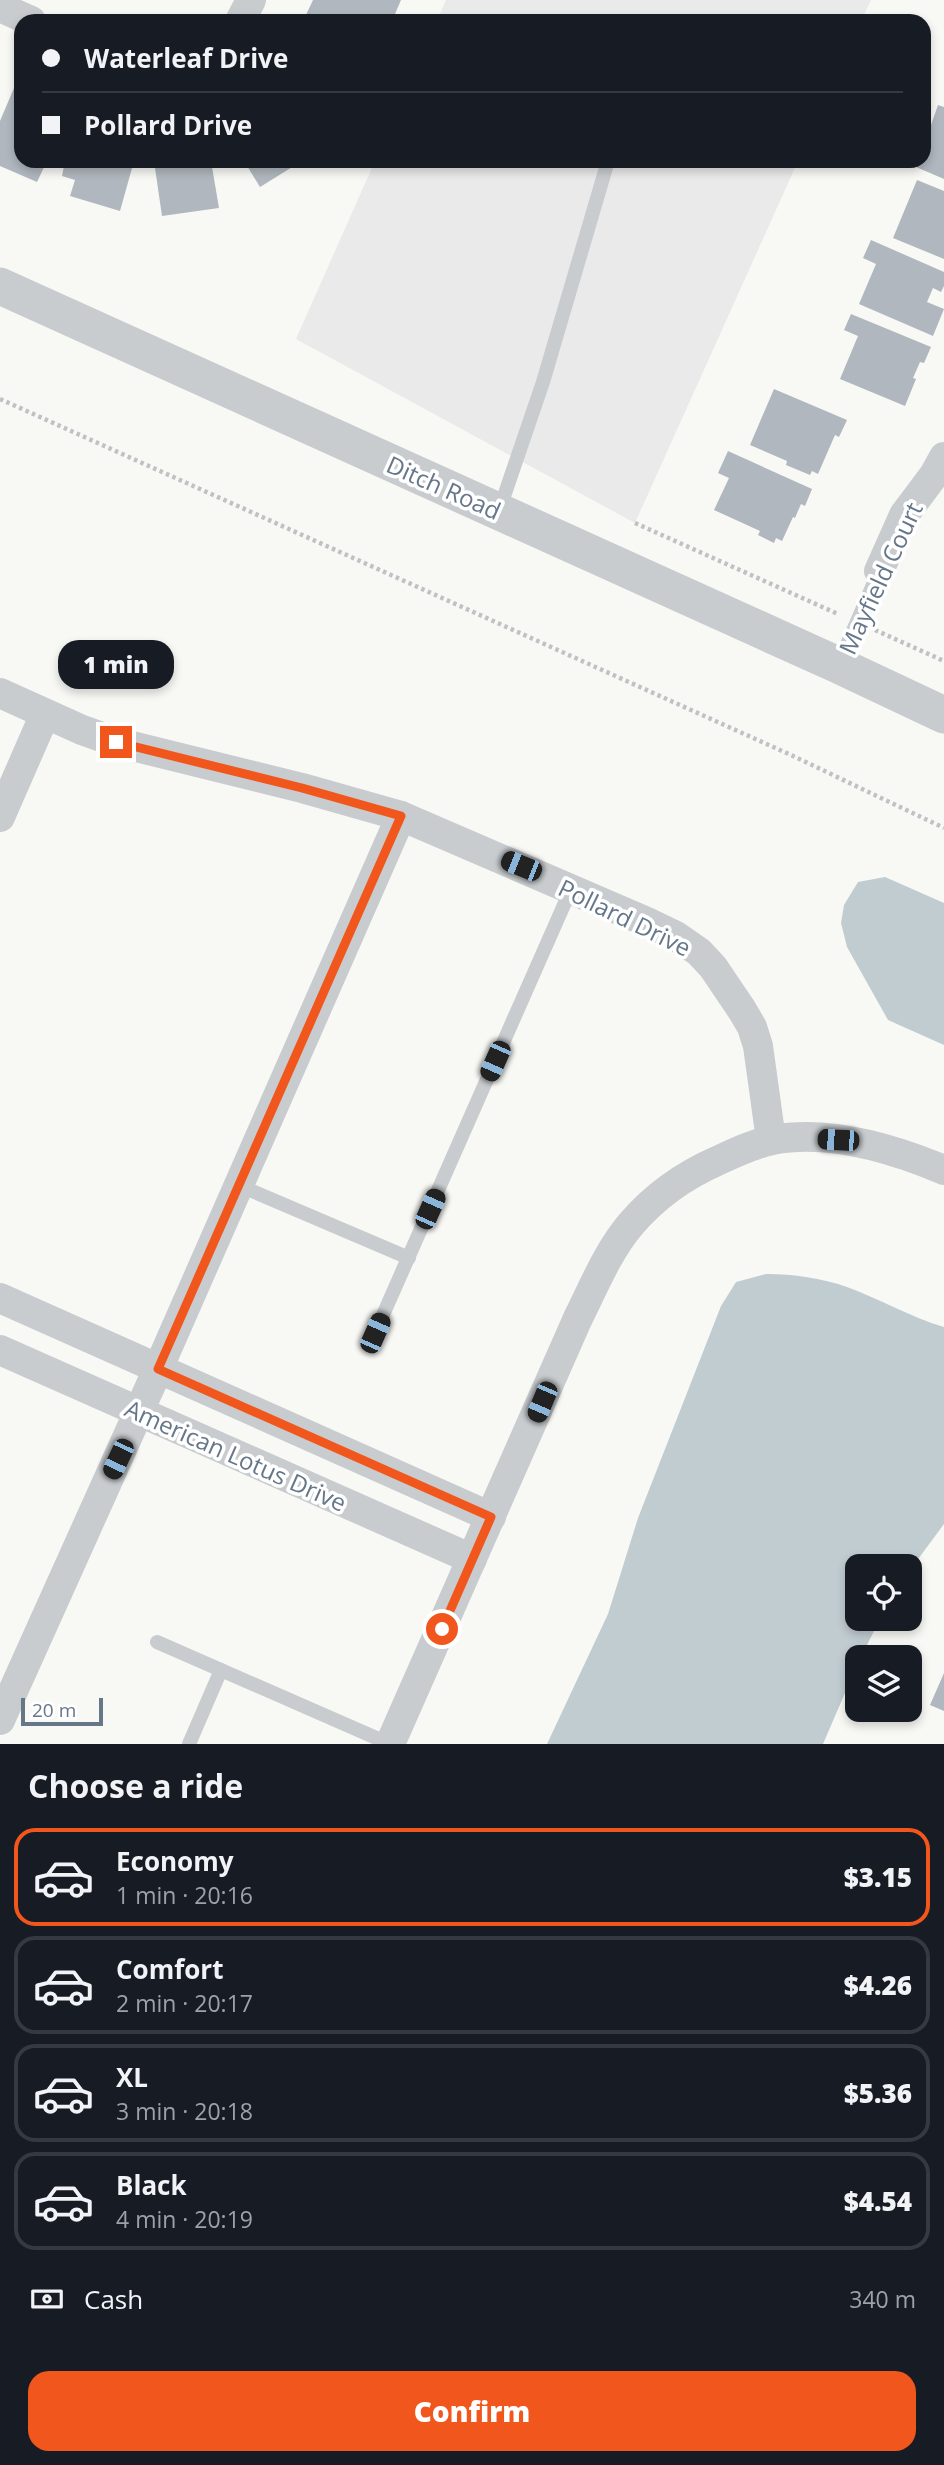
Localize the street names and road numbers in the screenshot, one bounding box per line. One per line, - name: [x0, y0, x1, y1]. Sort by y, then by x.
- street label: Ditch Road: [382, 447, 506, 527]
- street label: Mayfield Court: [830, 497, 930, 659]
- street label: Pollard Drive: [553, 871, 697, 963]
- street label: American Lotus Drive: [120, 1391, 352, 1519]

